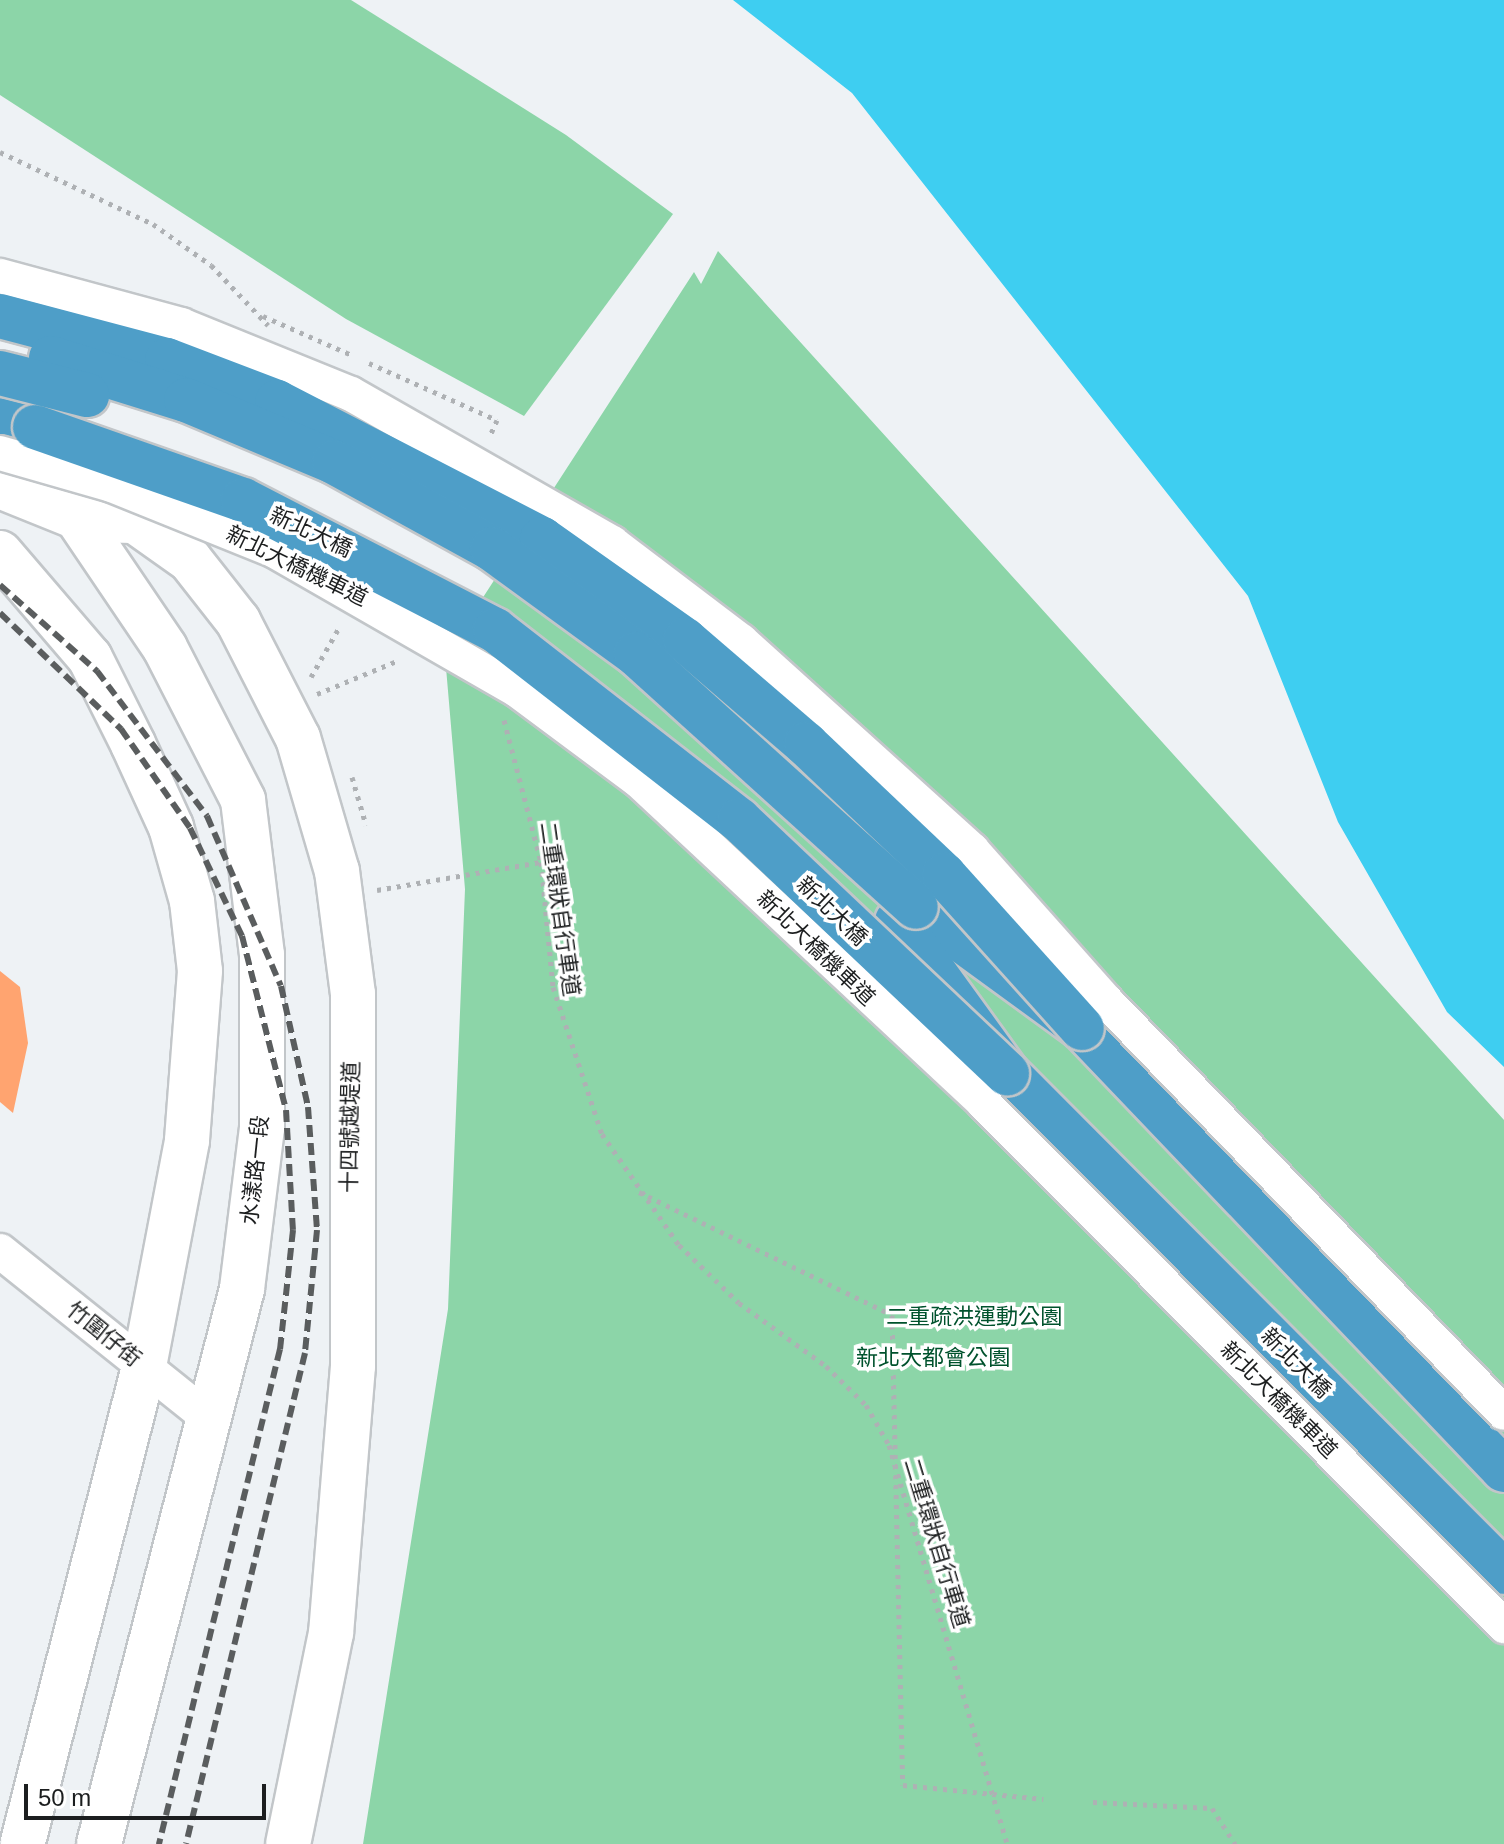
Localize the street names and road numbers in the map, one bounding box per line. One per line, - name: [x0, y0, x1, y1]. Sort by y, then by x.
- street label: 新北大橋: [266, 501, 356, 563]
- street label: 新北大橋機車道: [222, 520, 372, 612]
- street label: 二重環狀自行車道: [535, 820, 585, 998]
- street label: 新北大橋: [791, 871, 873, 951]
- street label: 新北大橋機車道: [751, 885, 881, 1011]
- street label: 十四號越堤道: [336, 1061, 364, 1193]
- street label: 水漾路一段: [236, 1114, 274, 1226]
- street label: 竹圍仔街: [61, 1296, 147, 1372]
- street label: 新北大橋: [1256, 1323, 1336, 1403]
- street label: 新北大橋機車道: [1215, 1336, 1343, 1464]
- street label: 二重環狀自行車道: [899, 1455, 975, 1631]

